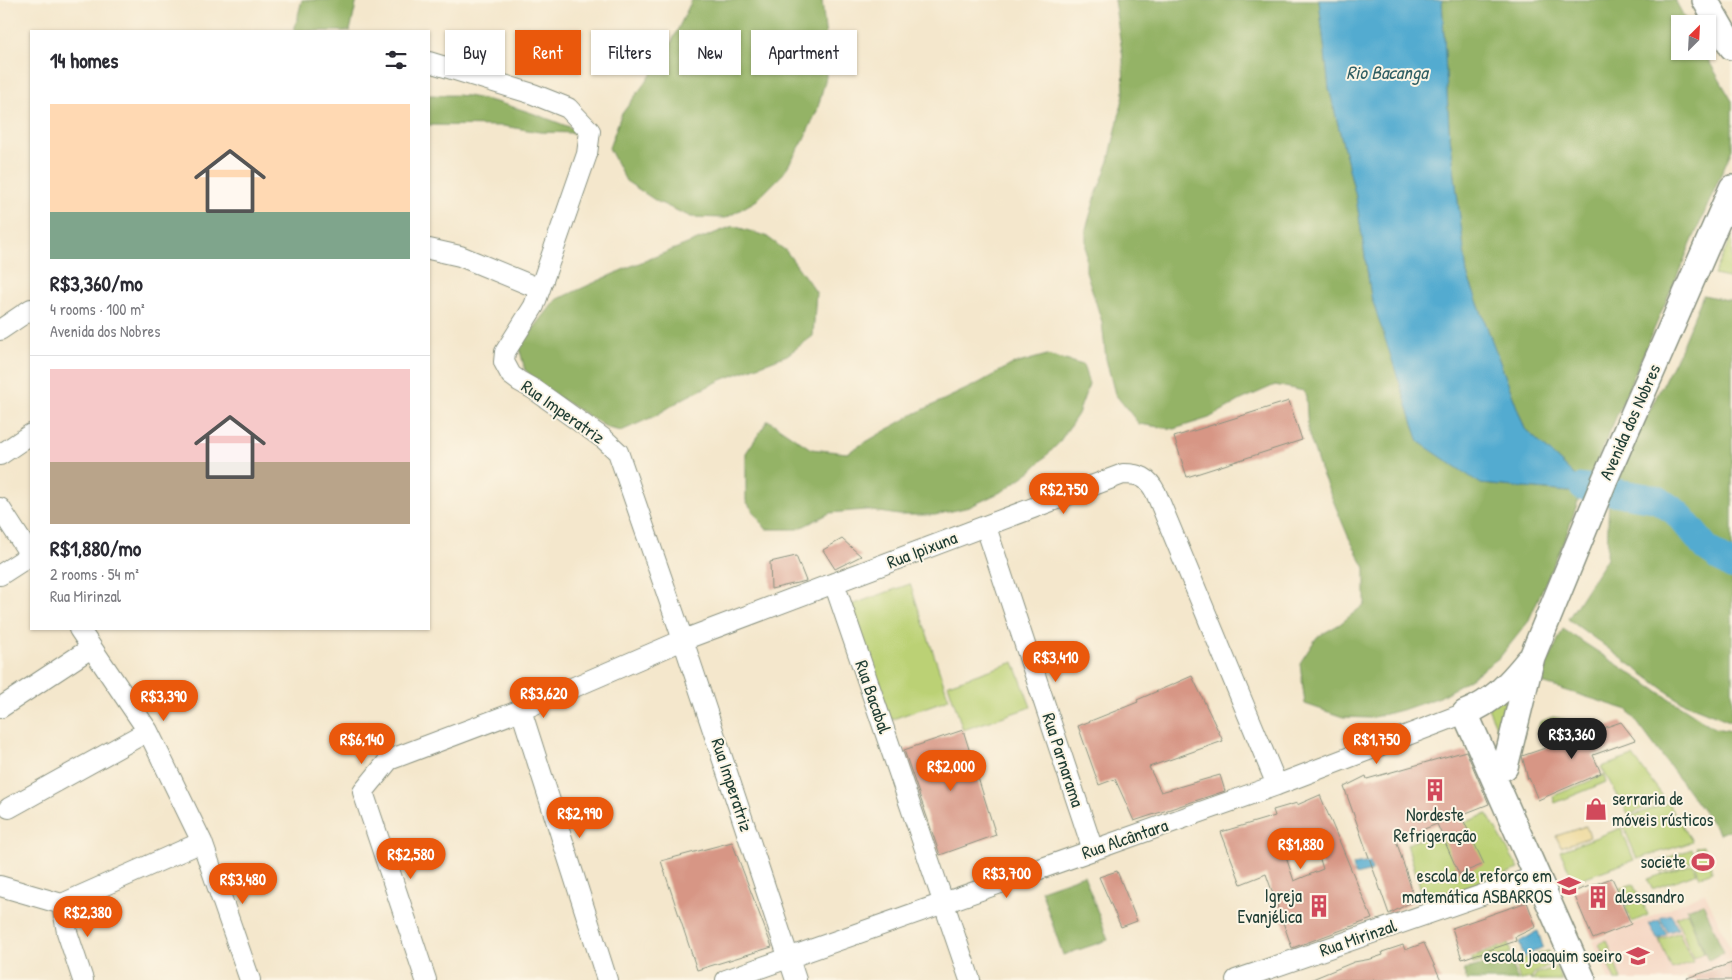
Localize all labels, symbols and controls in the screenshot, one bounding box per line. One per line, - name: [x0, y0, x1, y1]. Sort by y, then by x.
- north arrow: [1671, 15, 1716, 60]
- map controls: [1671, 15, 1716, 60]
- chip: Buy: [445, 30, 505, 75]
- chip: Rent: [515, 30, 581, 75]
- chip: Filters: [591, 30, 669, 75]
- chip: New: [679, 30, 741, 75]
- chip: Apartment: [751, 30, 857, 75]
- text: 14 homes: [50, 46, 118, 75]
- icon: filters: [382, 46, 410, 74]
- water label: Rio Bacanga: [1346, 59, 1430, 85]
- icon: home: [185, 136, 275, 226]
- text: R$3,360/mo: [50, 269, 143, 298]
- text: 4 rooms · 100 m²: [50, 298, 145, 320]
- text: Avenida dos Nobres: [50, 320, 160, 342]
- street label: Avenida dos Nobres: [1593, 360, 1666, 484]
- street label: Rua Imperatriz: [516, 374, 610, 450]
- icon: home: [185, 402, 275, 492]
- pin: R$2,750: [1018, 472, 1110, 515]
- text: R$2,750: [1040, 478, 1088, 500]
- street label: Rua Ipixuna: [883, 525, 960, 574]
- text: R$1,880/mo: [50, 534, 141, 563]
- text: 2 rooms · 54 m²: [50, 563, 139, 585]
- text: Rua Mirinzal: [50, 585, 121, 607]
- pin: R$3,410: [1010, 640, 1102, 683]
- text: R$3,410: [1034, 646, 1078, 668]
- street label: Rua Bacabal: [849, 657, 898, 737]
- pin: R$3,620: [498, 676, 590, 719]
- pin: R$3,390: [118, 680, 210, 722]
- text: R$3,620: [521, 682, 567, 704]
- text: R$3,390: [141, 685, 187, 707]
- street label: Rua Parnarama: [1036, 710, 1090, 810]
- pin: R$3,360: [1526, 718, 1618, 760]
- pin: R$6,140: [316, 722, 408, 765]
- pin: R$1,750: [1331, 722, 1423, 765]
- text: R$3,360: [1549, 723, 1595, 745]
- text: R$6,140: [340, 728, 384, 750]
- text: R$1,750: [1354, 728, 1400, 750]
- street label: Rua Imperatriz: [706, 735, 759, 835]
- pin: R$2,000: [905, 750, 997, 792]
- text: R$2,000: [927, 755, 975, 777]
- building icon: Nordeste Refrigeração: [1422, 777, 1448, 803]
- place label: serraria de móveis rústicos: [1612, 786, 1713, 832]
- pin: R$2,990: [534, 796, 626, 839]
- shop icon: serraria de móveis rústicos: [1583, 796, 1609, 822]
- text: R$2,990: [557, 802, 603, 824]
- place label: Nordeste Refrigeração: [1393, 802, 1477, 848]
- street label: Rua Alcântara: [1078, 812, 1171, 865]
- pin: R$1,880: [1255, 828, 1347, 870]
- text: R$1,880: [1278, 833, 1324, 855]
- pin: R$2,580: [365, 838, 457, 880]
- text: R$2,580: [388, 843, 434, 865]
- place label: societe: [1640, 849, 1686, 874]
- sports icon: societe: [1690, 849, 1716, 875]
- pin: R$3,700: [961, 856, 1053, 899]
- pin: R$3,480: [197, 862, 289, 905]
- text: R$3,700: [983, 862, 1031, 884]
- place label: escola de reforço em matemática ASBARROS: [1402, 863, 1552, 909]
- text: R$3,480: [220, 868, 266, 890]
- school or university icon: escola de reforço em matemática ASBARROS: [1556, 873, 1582, 899]
- place label: Igreja Evanjélica: [1237, 883, 1302, 929]
- building icon: alessandro: [1585, 884, 1611, 910]
- place label: alessandro: [1615, 884, 1684, 909]
- building icon: Igreja Evanjélica: [1306, 893, 1332, 919]
- pin: R$2,380: [42, 896, 134, 938]
- text: R$2,380: [64, 901, 112, 923]
- street label: Rua Mirinzal: [1316, 913, 1400, 962]
- place label: escola joaquim soeiro: [1484, 943, 1622, 968]
- school or university icon: escola joaquim soeiro: [1625, 943, 1651, 969]

